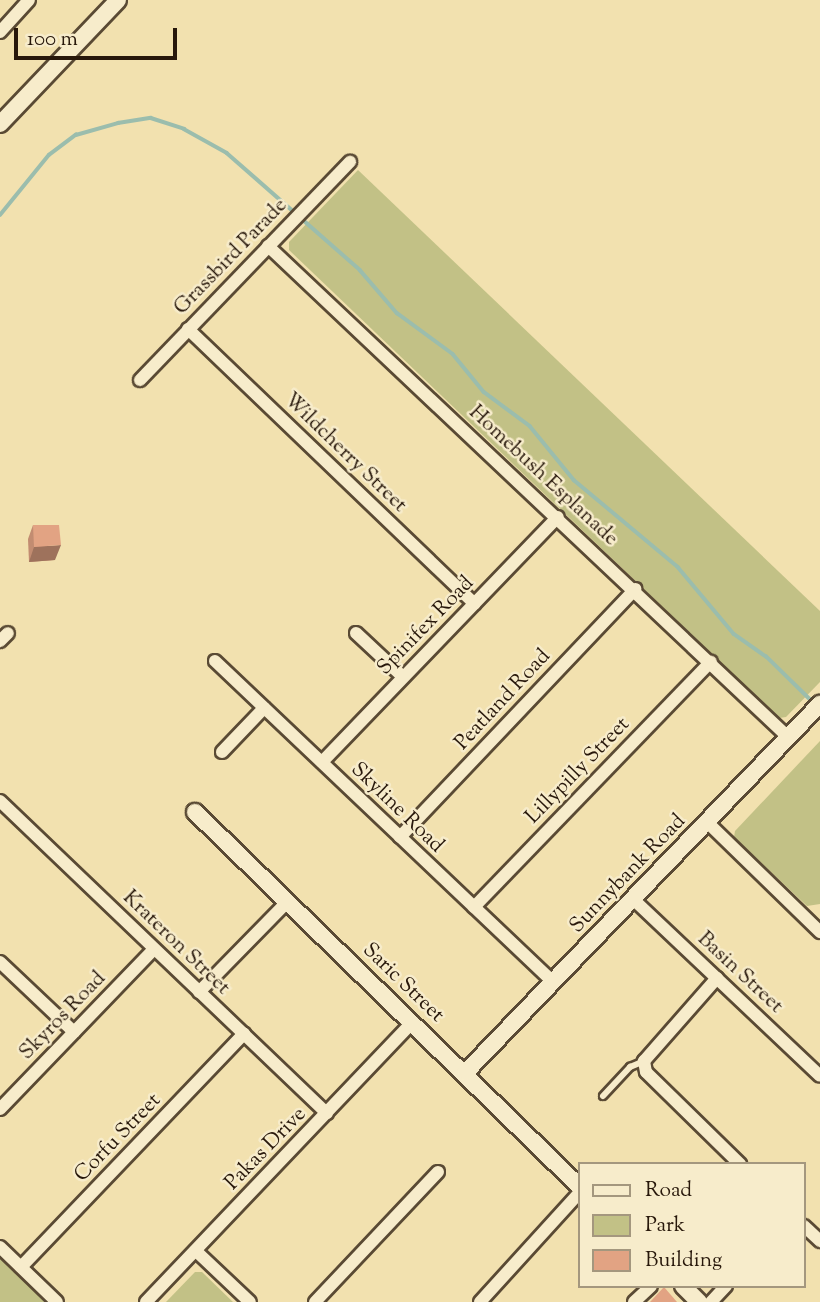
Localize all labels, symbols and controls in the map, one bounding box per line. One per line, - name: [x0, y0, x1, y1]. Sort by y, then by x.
- scale bar: [18, 14, 180, 58]
- text: 100 m: [27, 25, 78, 55]
- street label: Grassbird Parade: [169, 193, 293, 321]
- street label: Wildcherry Street: [278, 388, 412, 518]
- street label: Homebush Esplanade: [463, 400, 623, 552]
- street label: Spinifex Road: [372, 571, 480, 681]
- street label: Peatland Road: [450, 644, 556, 756]
- street label: Lillypilly Street: [521, 712, 635, 830]
- street label: Skyline Road: [345, 757, 449, 859]
- street label: Sunnybank Road: [565, 809, 691, 939]
- street label: Krateron Street: [117, 885, 235, 1001]
- street label: Basin Street: [692, 927, 788, 1019]
- street label: Saric Street: [357, 938, 449, 1028]
- street label: Skyros Road: [15, 966, 111, 1066]
- street label: Corfu Street: [69, 1088, 167, 1188]
- street label: Pakas Drive: [220, 1102, 312, 1196]
- legend: [578, 1162, 806, 1288]
- text: Road: [645, 1176, 692, 1206]
- text: Park: [645, 1211, 685, 1241]
- text: Building: [645, 1246, 722, 1276]

